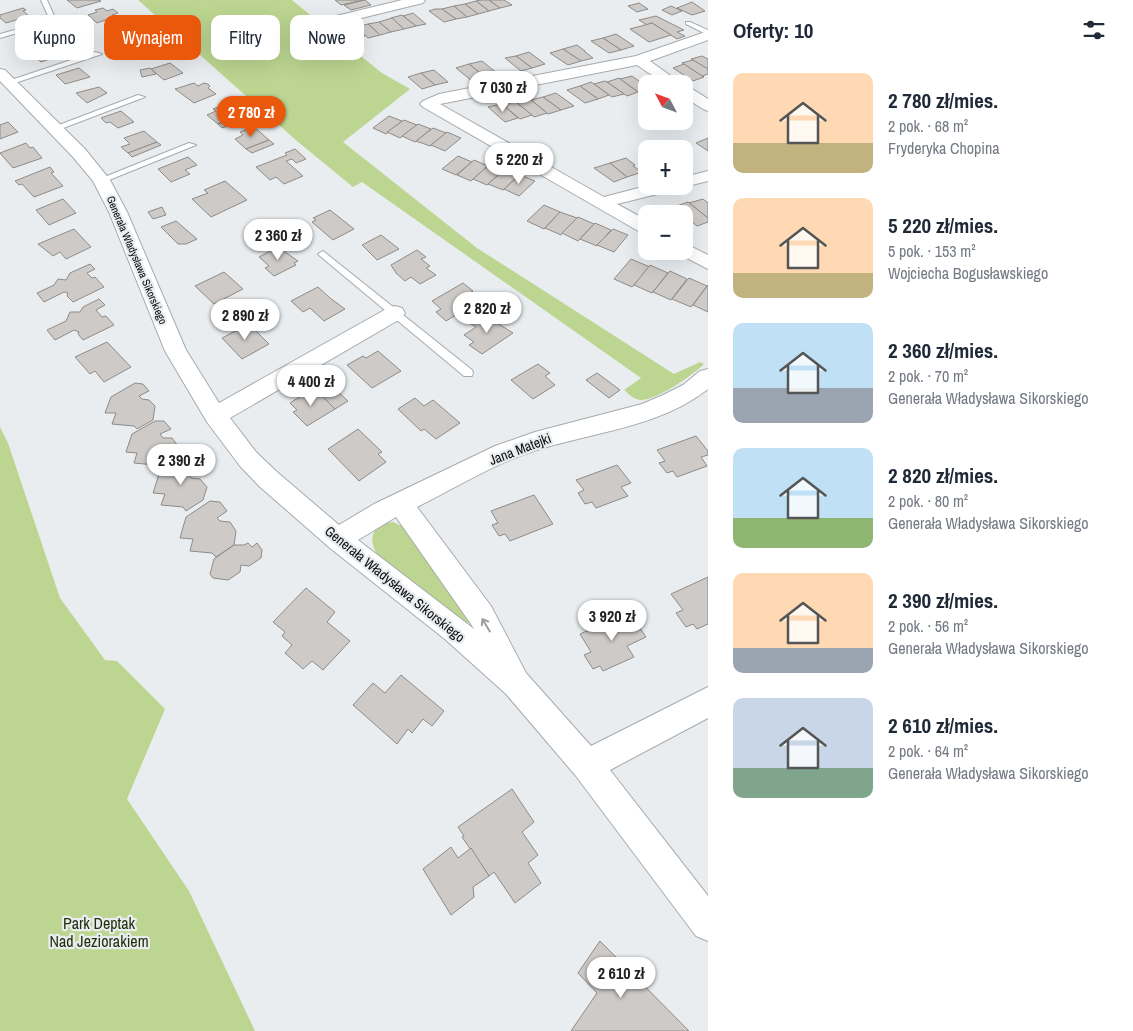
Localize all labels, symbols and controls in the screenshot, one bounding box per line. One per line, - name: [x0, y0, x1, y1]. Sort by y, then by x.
- chip: Kupno: [15, 15, 94, 60]
- chip: Wynajem: [104, 15, 201, 60]
- chip: Filtry: [211, 15, 280, 60]
- chip: Nowe: [290, 15, 364, 60]
- text: Oferty: 10: [733, 16, 813, 45]
- icon: filters: [1080, 16, 1108, 44]
- pin: 7 030 zł: [451, 70, 555, 113]
- north arrow: [638, 75, 692, 130]
- map controls: [638, 75, 693, 260]
- text: 7 030 zł: [480, 76, 526, 98]
- text: 2 780 zł/mies.: [888, 86, 998, 115]
- icon: home: [773, 93, 833, 153]
- pin: 2 780 zł: [199, 96, 303, 138]
- text: 2 780 zł: [228, 101, 274, 123]
- text: 2 pok. · 68 m²: [888, 115, 968, 137]
- text: Fryderyka Chopina: [888, 137, 1000, 159]
- button: +: [638, 140, 693, 195]
- pin: 5 220 zł: [467, 142, 571, 185]
- text: 5 220 zł: [496, 148, 542, 170]
- street label: Generała Władysława Sikorskiego: [104, 194, 170, 326]
- button: −: [638, 205, 693, 260]
- text: 5 220 zł/mies.: [888, 211, 998, 240]
- pin: 2 360 zł: [226, 218, 330, 261]
- icon: home: [773, 218, 833, 278]
- text: 2 360 zł: [255, 224, 301, 246]
- text: 5 pok. · 153 m²: [888, 240, 976, 262]
- text: Wojciecha Bogusławskiego: [888, 262, 1048, 284]
- pin: 2 820 zł: [435, 292, 539, 334]
- text: 2 820 zł: [464, 297, 510, 319]
- pin: 2 890 zł: [193, 298, 297, 341]
- text: 2 890 zł: [222, 304, 268, 326]
- text: 2 360 zł/mies.: [888, 336, 998, 365]
- icon: home: [773, 343, 833, 403]
- pin: 4 400 zł: [259, 364, 363, 407]
- text: 2 pok. · 70 m²: [888, 365, 968, 387]
- text: 4 400 zł: [288, 370, 334, 392]
- text: Generała Władysława Sikorskiego: [888, 387, 1089, 409]
- street label: Jana Matejki: [486, 429, 554, 469]
- pin: 2 390 zł: [129, 444, 233, 486]
- text: 2 390 zł: [158, 449, 204, 471]
- text: 2 820 zł/mies.: [888, 461, 998, 490]
- icon: home: [773, 468, 833, 528]
- text: 2 pok. · 80 m²: [888, 490, 968, 512]
- text: Generała Władysława Sikorskiego: [888, 512, 1089, 534]
- street label: Generała Władysława Sikorskiego: [321, 522, 469, 646]
- text: 2 390 zł/mies.: [888, 586, 998, 615]
- icon: home: [773, 593, 833, 653]
- pin: 3 920 zł: [560, 600, 664, 642]
- text: 3 920 zł: [589, 605, 635, 627]
- text: 2 pok. · 56 m²: [888, 615, 968, 637]
- one-way arrow: [481, 618, 491, 632]
- text: Generała Władysława Sikorskiego: [888, 637, 1089, 659]
- text: 2 610 zł/mies.: [888, 711, 998, 740]
- icon: home: [773, 718, 833, 778]
- text: 2 pok. · 64 m²: [888, 740, 968, 762]
- text: Generała Władysława Sikorskiego: [888, 762, 1089, 784]
- park label: Park Deptak Nad Jeziorakiem: [49, 912, 149, 952]
- pin: 2 610 zł: [569, 956, 673, 999]
- text: 2 610 zł: [598, 962, 644, 984]

